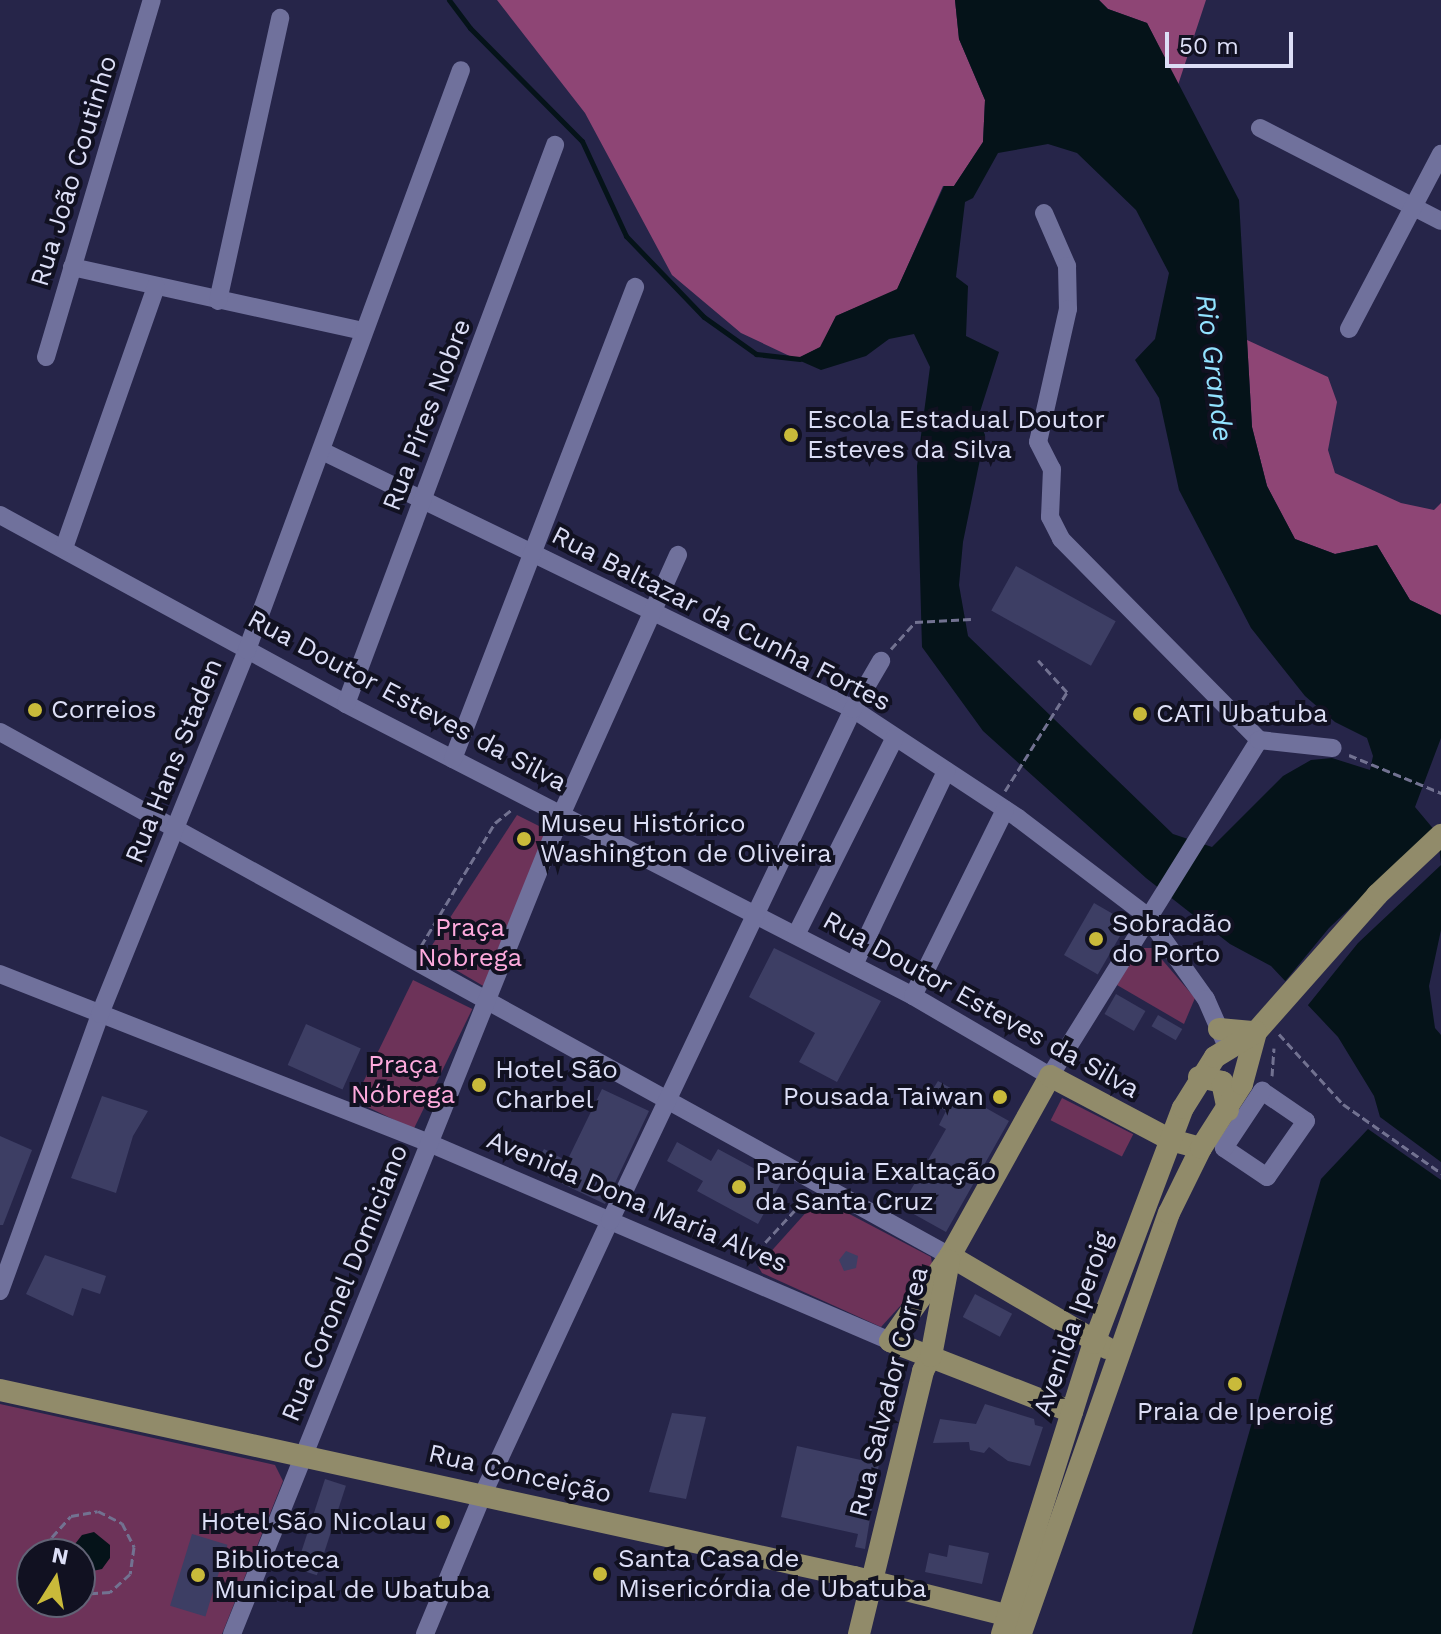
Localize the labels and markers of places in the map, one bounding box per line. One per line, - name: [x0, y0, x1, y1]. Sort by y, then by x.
- place label: Escola Estadual Doutor Esteves da Silva: [807, 404, 1106, 466]
- marker: Escola Estadual Doutor Esteves da Silva: [782, 426, 800, 444]
- place label: Correios: [51, 694, 156, 726]
- place label: CATI Ubatuba: [1156, 698, 1328, 730]
- marker: Correios: [26, 701, 44, 719]
- marker: CATI Ubatuba: [1131, 705, 1149, 723]
- place label: Museu Histórico Washington de Oliveira: [540, 808, 832, 870]
- marker: Museu Histórico Washington de Oliveira: [515, 830, 533, 848]
- place label: Sobradão do Porto: [1112, 908, 1232, 970]
- marker: Sobradão do Porto: [1087, 930, 1105, 948]
- place label: Hotel São Charbel: [495, 1054, 619, 1116]
- marker: Hotel São Charbel: [470, 1076, 488, 1094]
- place label: Pousada Taiwan: [781, 1081, 984, 1113]
- marker: Pousada Taiwan: [991, 1088, 1009, 1106]
- place label: Paróquia Exaltação da Santa Cruz: [755, 1156, 997, 1218]
- marker: Paróquia Exaltação da Santa Cruz: [730, 1178, 748, 1196]
- marker: Praia de Iperoig: [1226, 1375, 1244, 1393]
- place label: Praia de Iperoig: [1137, 1396, 1333, 1428]
- place label: Hotel São Nicolau: [200, 1506, 427, 1538]
- marker: Hotel São Nicolau: [434, 1513, 452, 1531]
- place label: Santa Casa de Misericórdia de Ubatuba: [618, 1543, 927, 1604]
- place label: Biblioteca Municipal de Ubatuba: [214, 1544, 491, 1606]
- marker: Santa Casa de Misericórdia de Ubatuba: [589, 1563, 611, 1585]
- marker: Biblioteca Municipal de Ubatuba: [189, 1566, 207, 1584]

